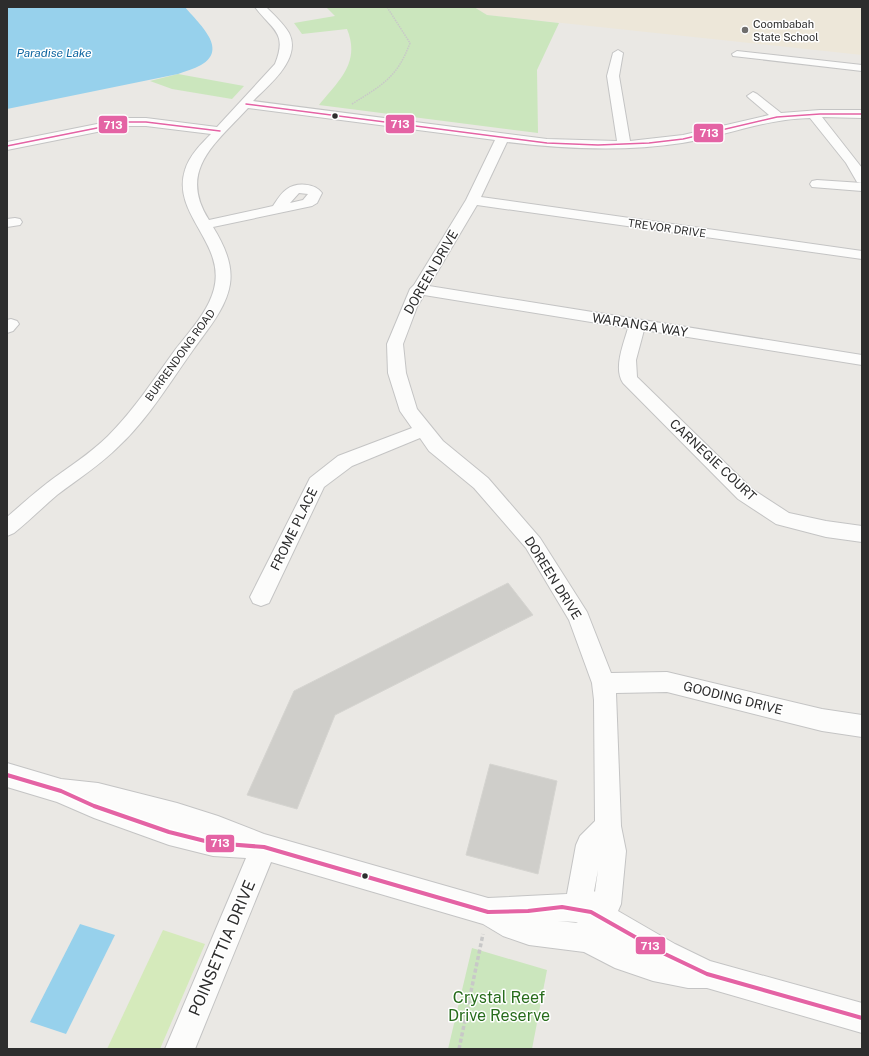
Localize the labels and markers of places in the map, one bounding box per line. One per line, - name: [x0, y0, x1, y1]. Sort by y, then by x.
- place label: Coombabah State School: [753, 18, 819, 43]
- marker: Coombabah State School: [740, 25, 750, 35]
- unlabelled marker: [330, 111, 340, 121]
- unlabelled marker: [360, 871, 370, 881]

